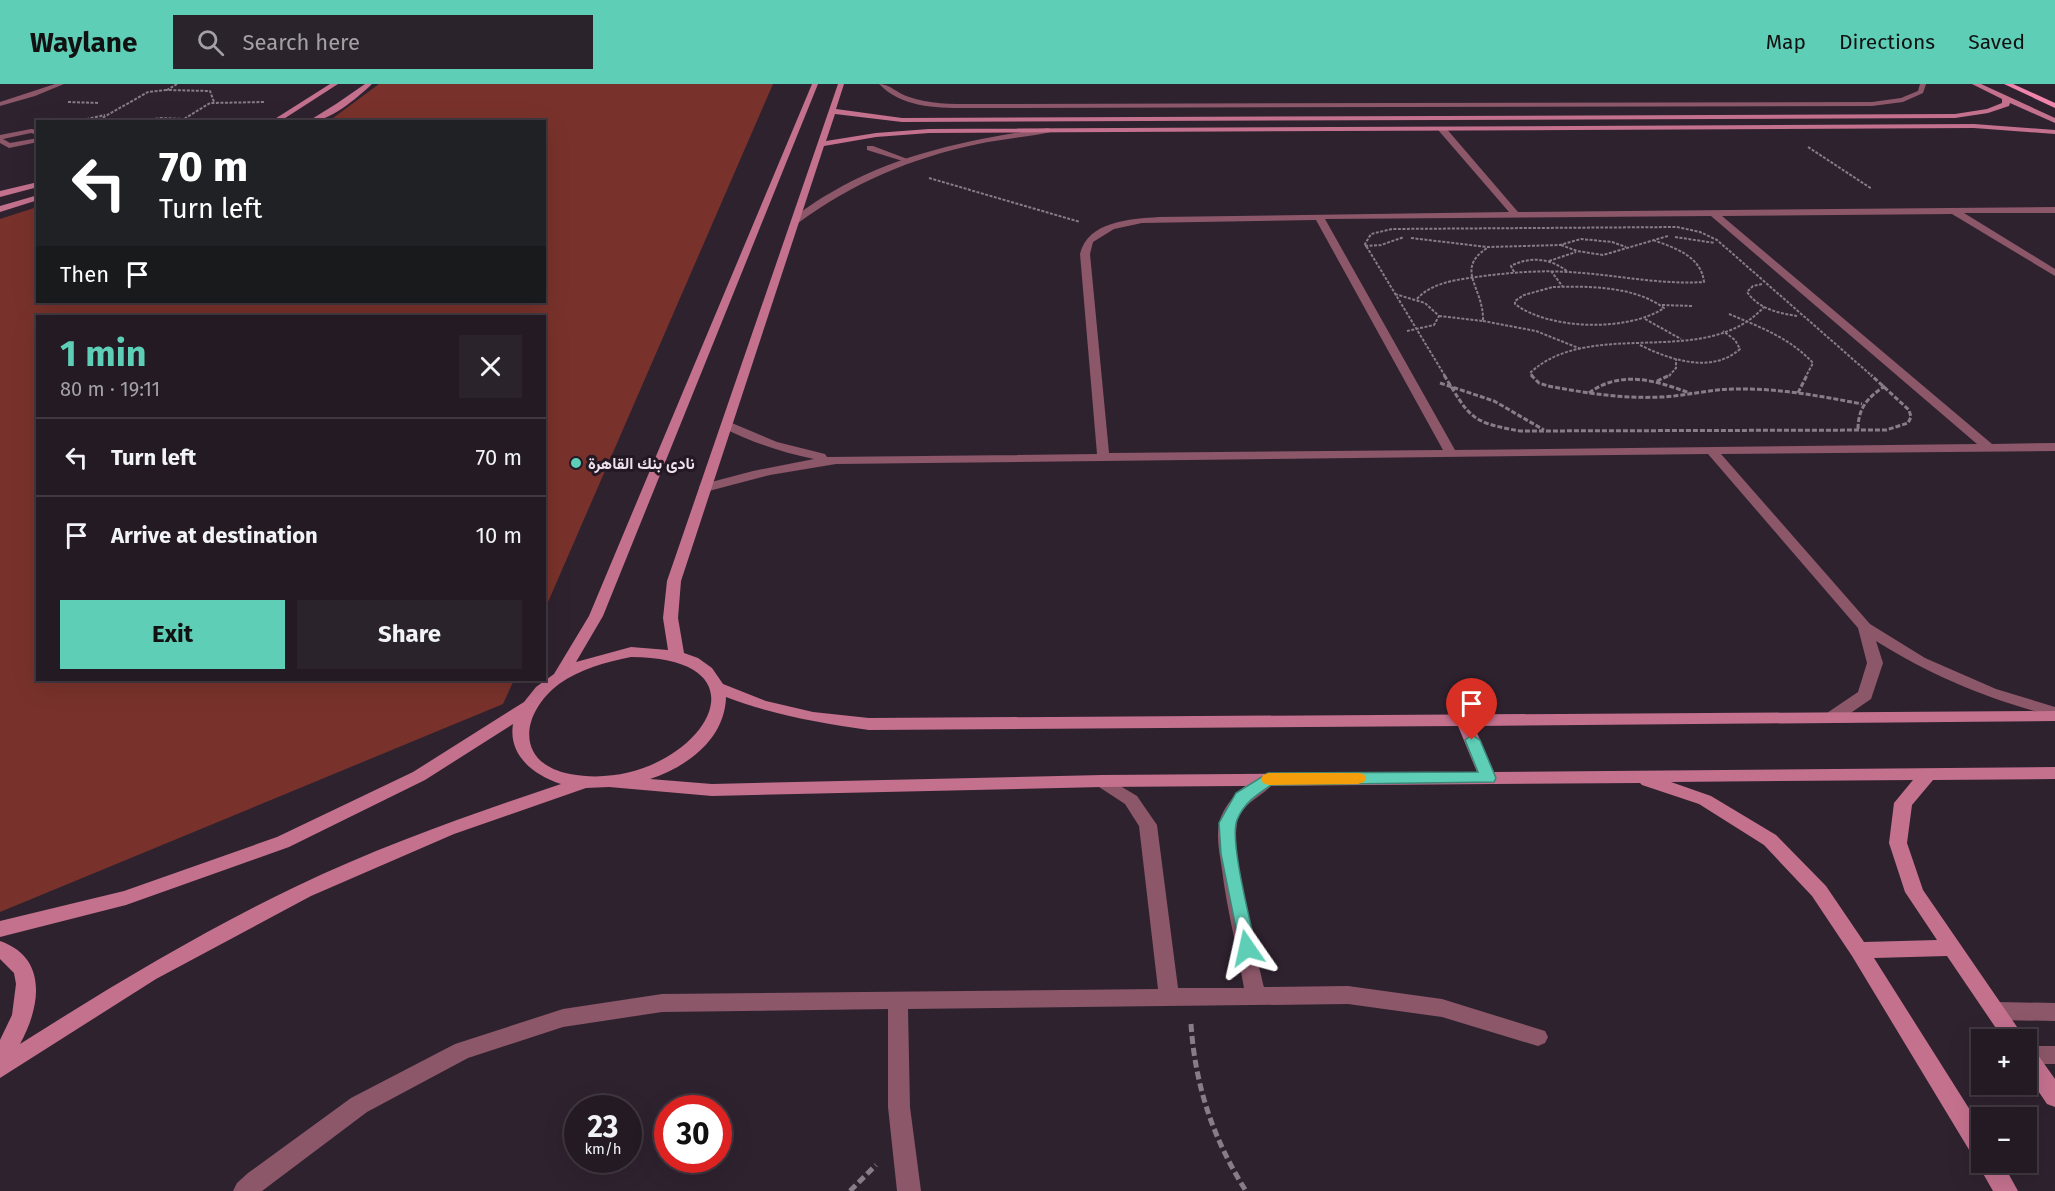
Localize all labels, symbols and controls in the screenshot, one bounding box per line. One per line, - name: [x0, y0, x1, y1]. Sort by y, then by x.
- search box: [173, 15, 593, 69]
- text: Waylane: [30, 26, 137, 59]
- icon: search: [194, 26, 227, 59]
- text: Search here: [242, 29, 360, 56]
- text: Map: [1766, 29, 1806, 55]
- text: Directions: [1839, 29, 1935, 55]
- text: Saved: [1968, 29, 2025, 55]
- text: 70 m: [159, 142, 248, 192]
- icon: left: [60, 144, 138, 222]
- text: Turn left: [159, 193, 262, 225]
- icon: arrive: [121, 258, 154, 291]
- text: Then: [60, 261, 109, 288]
- text: 1 min: [60, 332, 147, 376]
- button: close: [459, 335, 522, 398]
- text: 80 m · 19:11: [60, 377, 160, 401]
- icon: left: [60, 441, 93, 474]
- text: Turn left: [111, 444, 196, 471]
- text: 70 m: [476, 444, 522, 471]
- place label: نادى بنك القاهرة: [588, 454, 695, 474]
- marker: نادى بنك القاهرة: [569, 456, 583, 470]
- icon: arrive: [60, 519, 93, 552]
- text: Arrive at destination: [111, 522, 318, 549]
- text: 10 m: [476, 522, 522, 549]
- button: Exit: [60, 600, 285, 669]
- button: Share: [297, 600, 522, 669]
- pin: [1446, 678, 1497, 740]
- icon: arrive: [1455, 687, 1488, 720]
- position arrow: [1215, 916, 1279, 980]
- map controls: [1971, 1029, 2037, 1173]
- button: +: [1971, 1029, 2037, 1095]
- speed limit sign: 30: [654, 1095, 732, 1173]
- button: −: [1971, 1107, 2037, 1173]
- text: 23: [588, 1109, 618, 1145]
- text: km/h: [584, 1140, 622, 1158]

